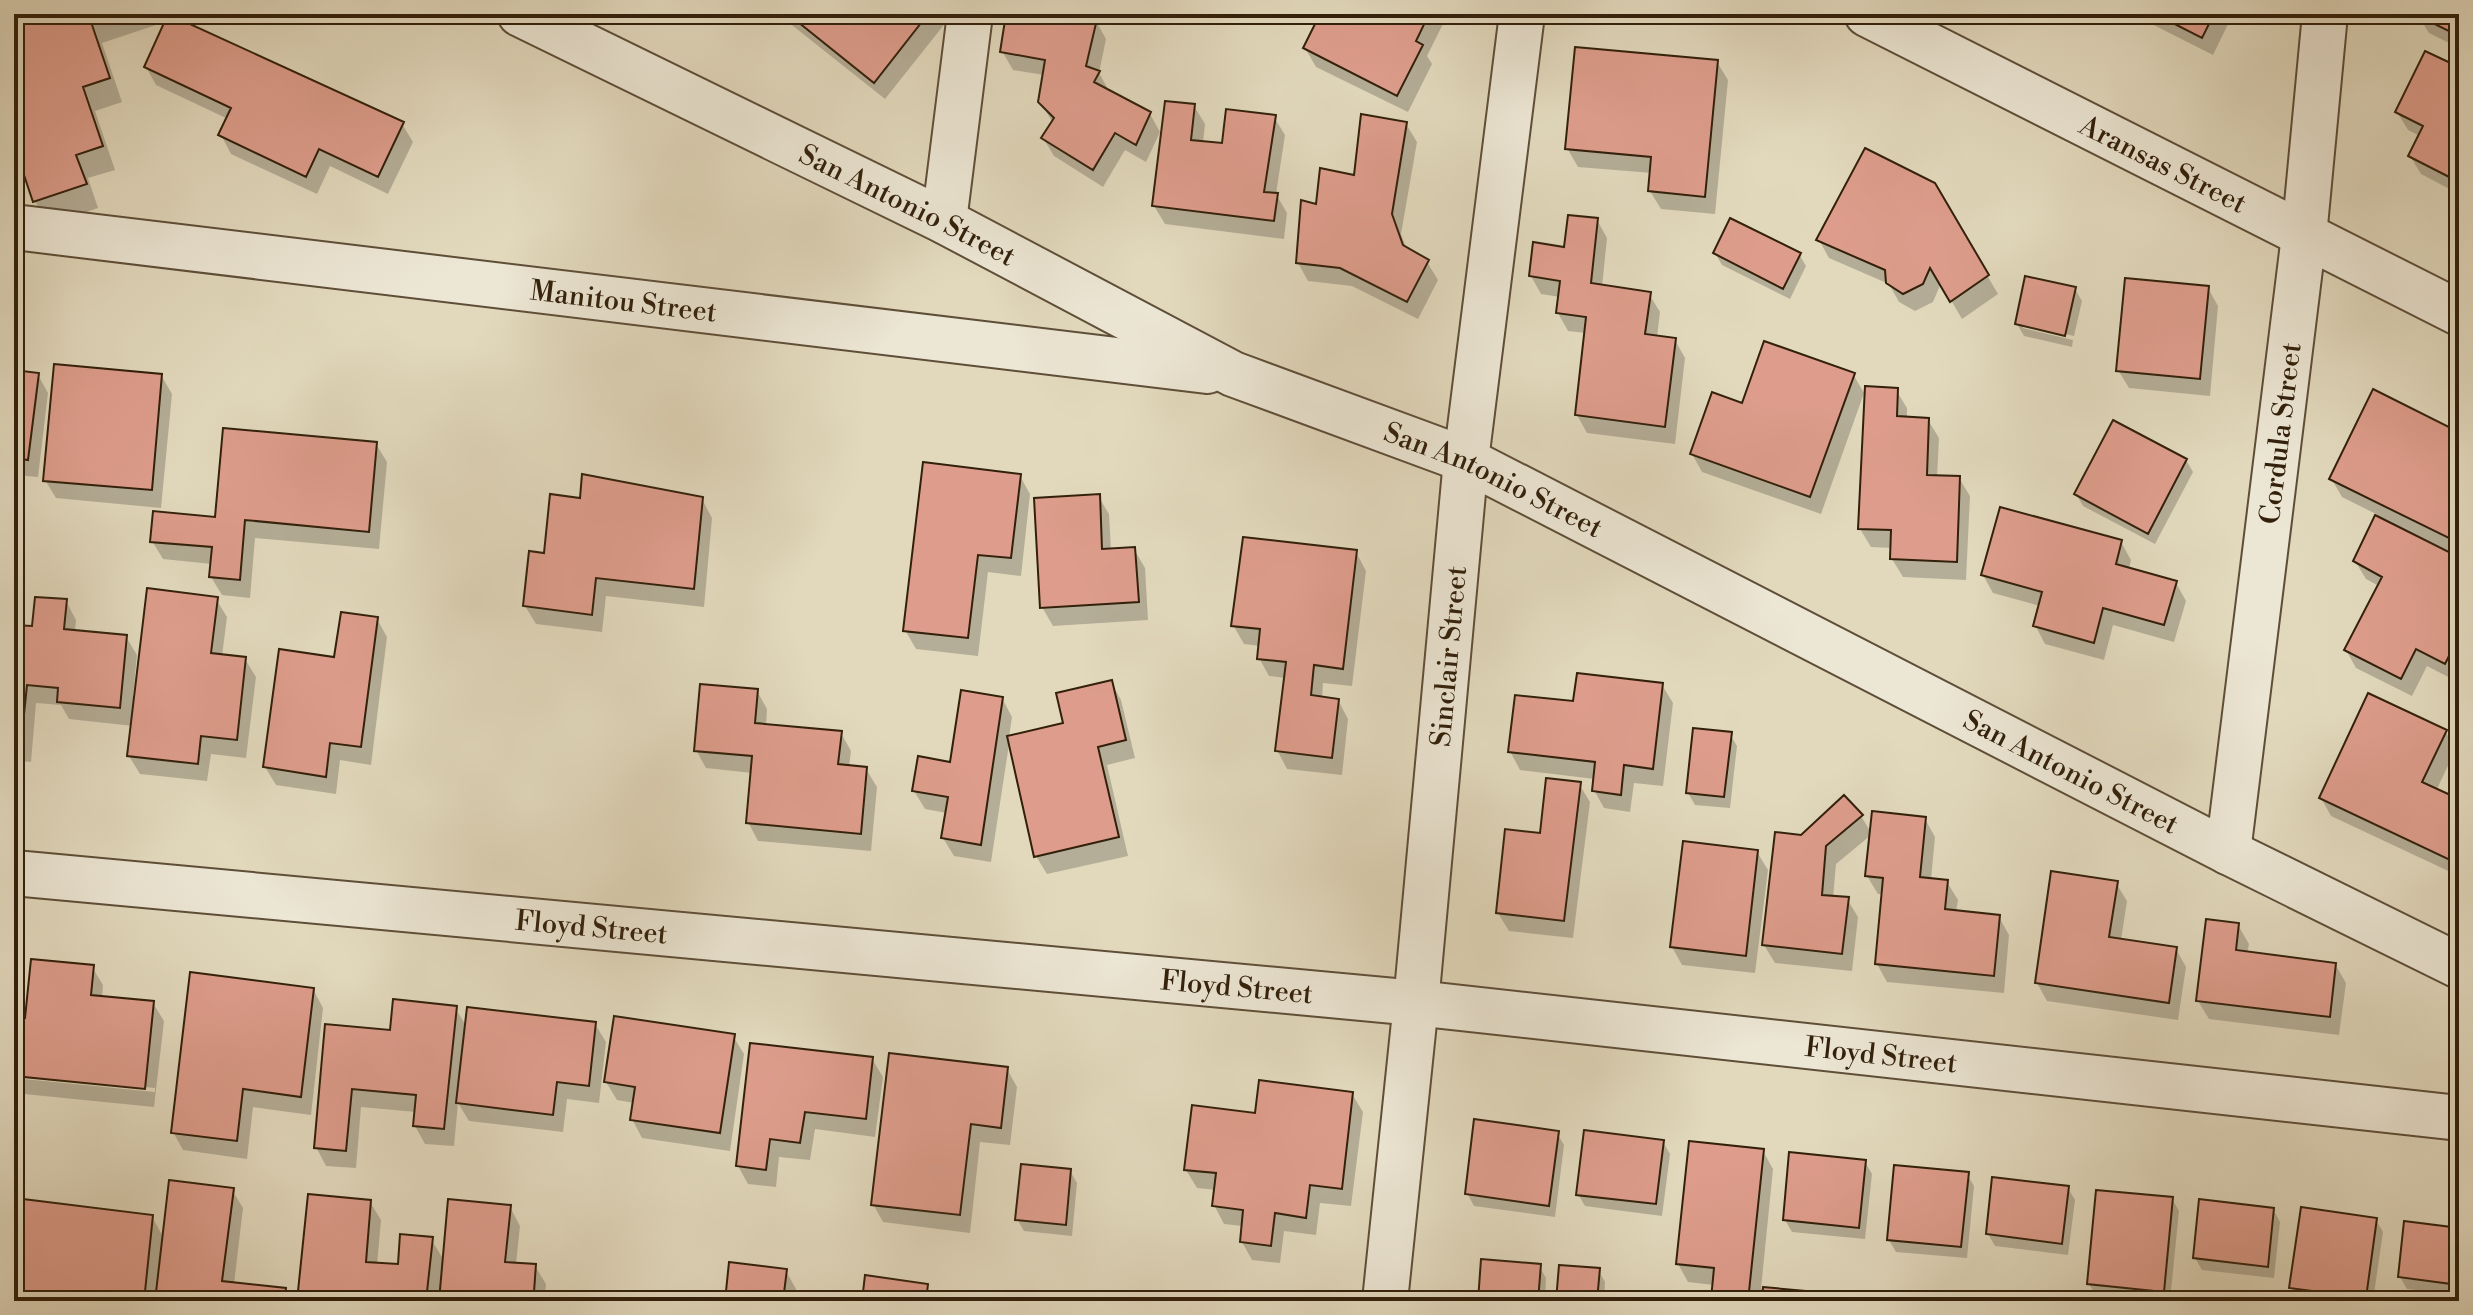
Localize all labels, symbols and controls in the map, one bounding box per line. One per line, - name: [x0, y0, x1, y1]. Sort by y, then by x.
- street label: Aransas Street: [2072, 108, 2252, 222]
- street label: San Antonio Street: [793, 137, 1021, 275]
- street label: Manitou Street: [528, 273, 719, 331]
- street label: Cordula Street: [2253, 340, 2310, 526]
- street label: San Antonio Street: [1379, 415, 1608, 546]
- street label: Sinclair Street: [1424, 564, 1475, 748]
- street label: San Antonio Street: [1957, 703, 2184, 843]
- street label: Floyd Street: [514, 904, 669, 953]
- street label: Floyd Street: [1159, 963, 1314, 1012]
- street label: Floyd Street: [1803, 1030, 1959, 1082]

